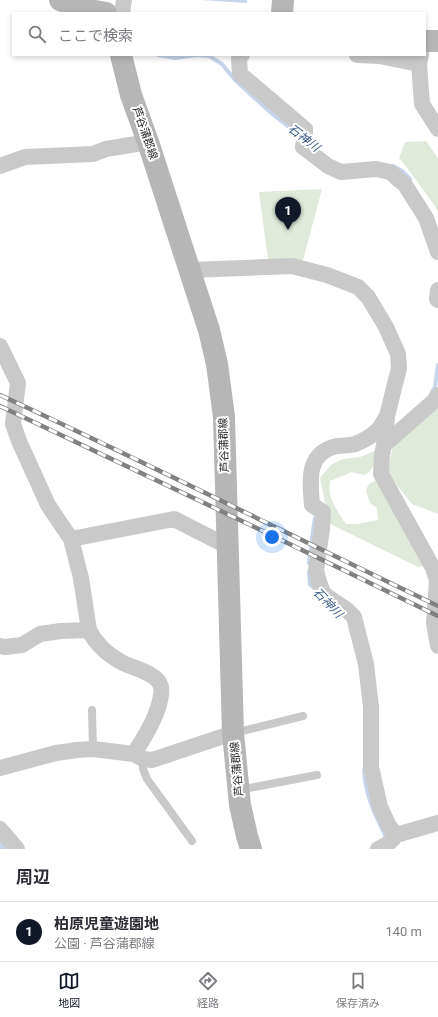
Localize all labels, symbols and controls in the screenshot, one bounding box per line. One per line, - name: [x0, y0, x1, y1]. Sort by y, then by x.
- search box: [12, 12, 426, 56]
- icon: search: [26, 23, 48, 45]
- text: ここで検索: [58, 27, 133, 45]
- street label: 芦谷蒲郡線: [130, 105, 160, 161]
- water label: 石神川: [286, 121, 324, 156]
- pin: 1: [275, 197, 301, 230]
- street label: 芦谷蒲郡線: [217, 417, 231, 473]
- your location: [262, 527, 282, 547]
- water label: 石神川: [310, 585, 347, 622]
- street label: 芦谷蒲郡線: [228, 741, 246, 797]
- text: 周辺: [16, 867, 50, 887]
- text: 柏原児童遊園地: [54, 915, 159, 933]
- text: 1: [25, 924, 33, 939]
- text: 140 m: [385, 924, 422, 939]
- text: 公園 · 芦谷蒲郡線: [54, 936, 155, 951]
- tab: 地図: [58, 970, 80, 1010]
- tab: 経路: [197, 970, 219, 1010]
- tab: 保存済み: [336, 970, 380, 1010]

